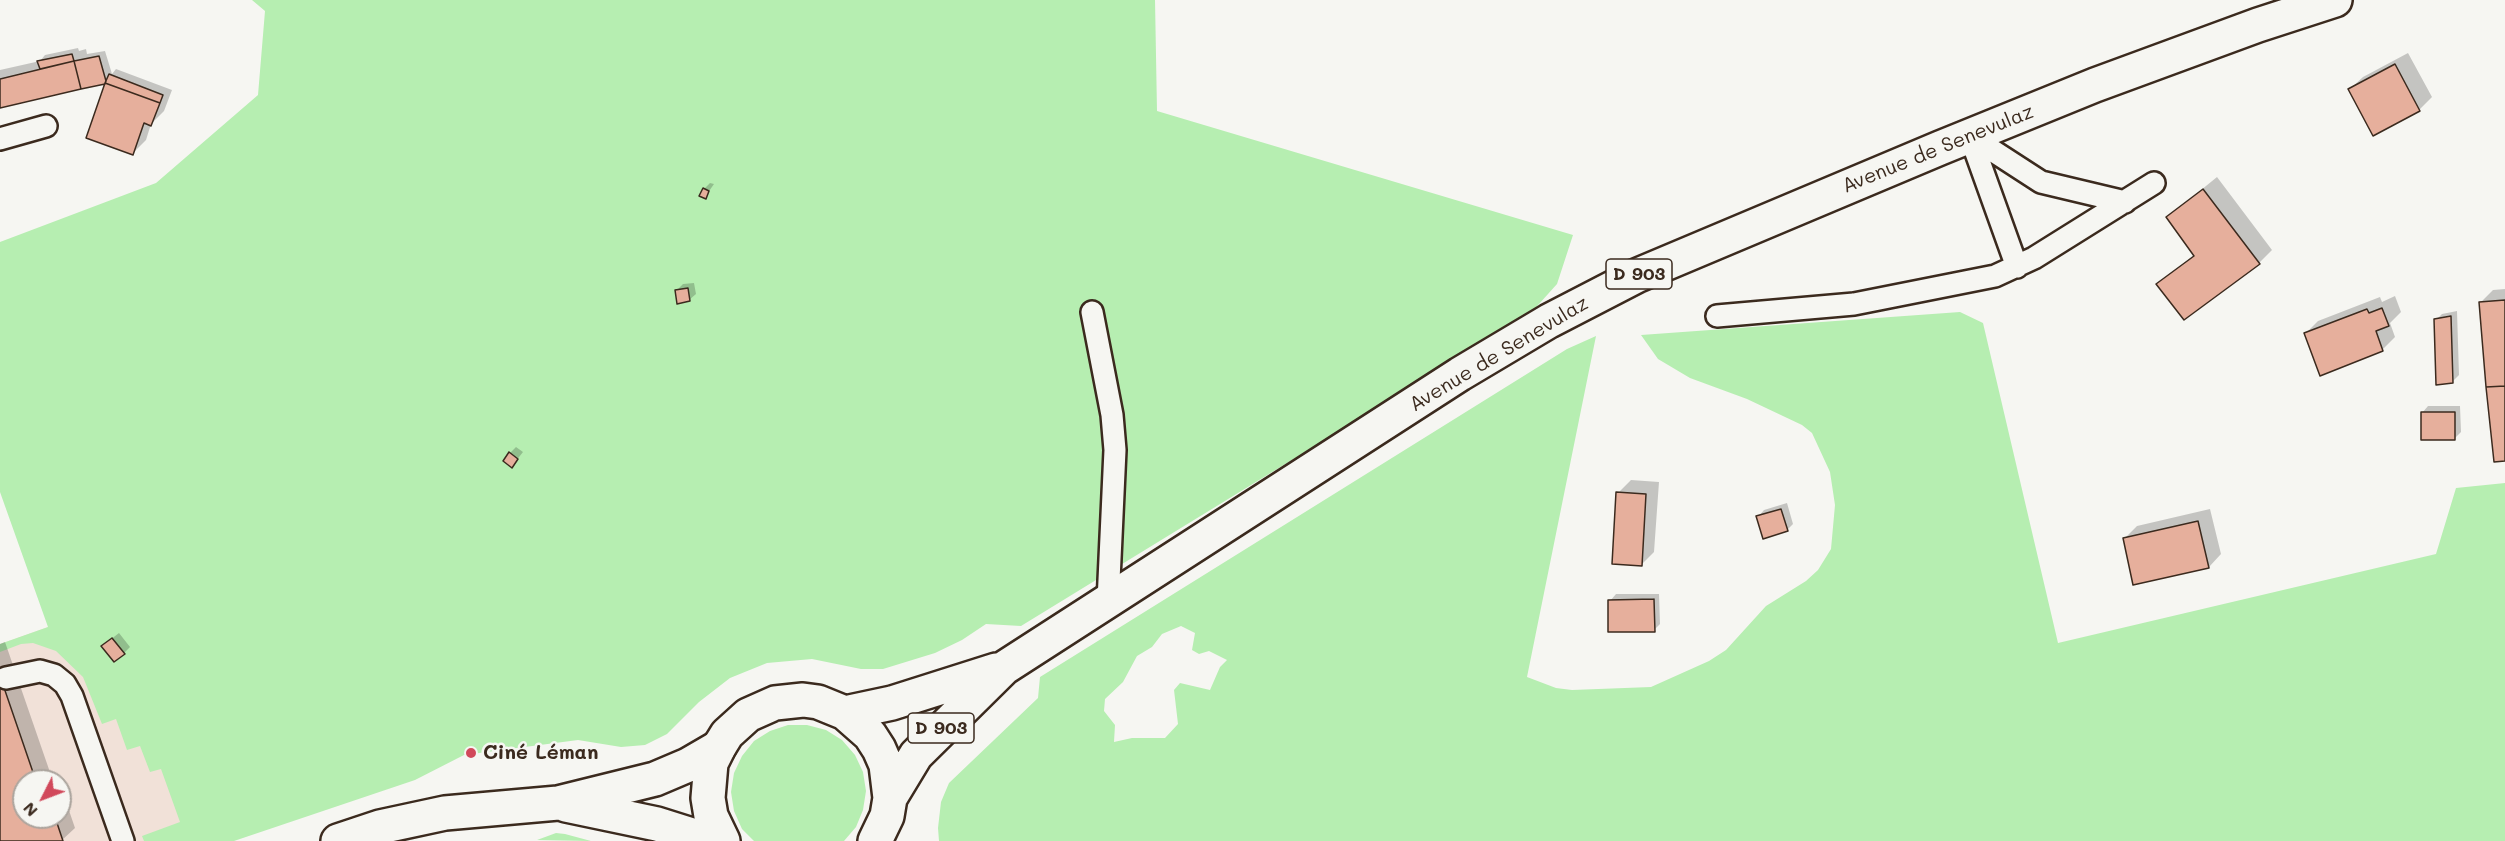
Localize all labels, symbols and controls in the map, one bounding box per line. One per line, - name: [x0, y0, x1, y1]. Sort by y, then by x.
- street label: Avenue de Senevulaz: [1839, 100, 2037, 198]
- road number: D 903: [1606, 259, 1672, 289]
- street label: Avenue de Senevulaz: [1405, 291, 1593, 417]
- road number: D 903: [908, 713, 974, 743]
- place label: Ciné Léman: [483, 741, 598, 765]
- marker: Ciné Léman: [464, 746, 478, 760]
- north arrow: [12, 769, 72, 829]
- text: N: [18, 798, 42, 822]

